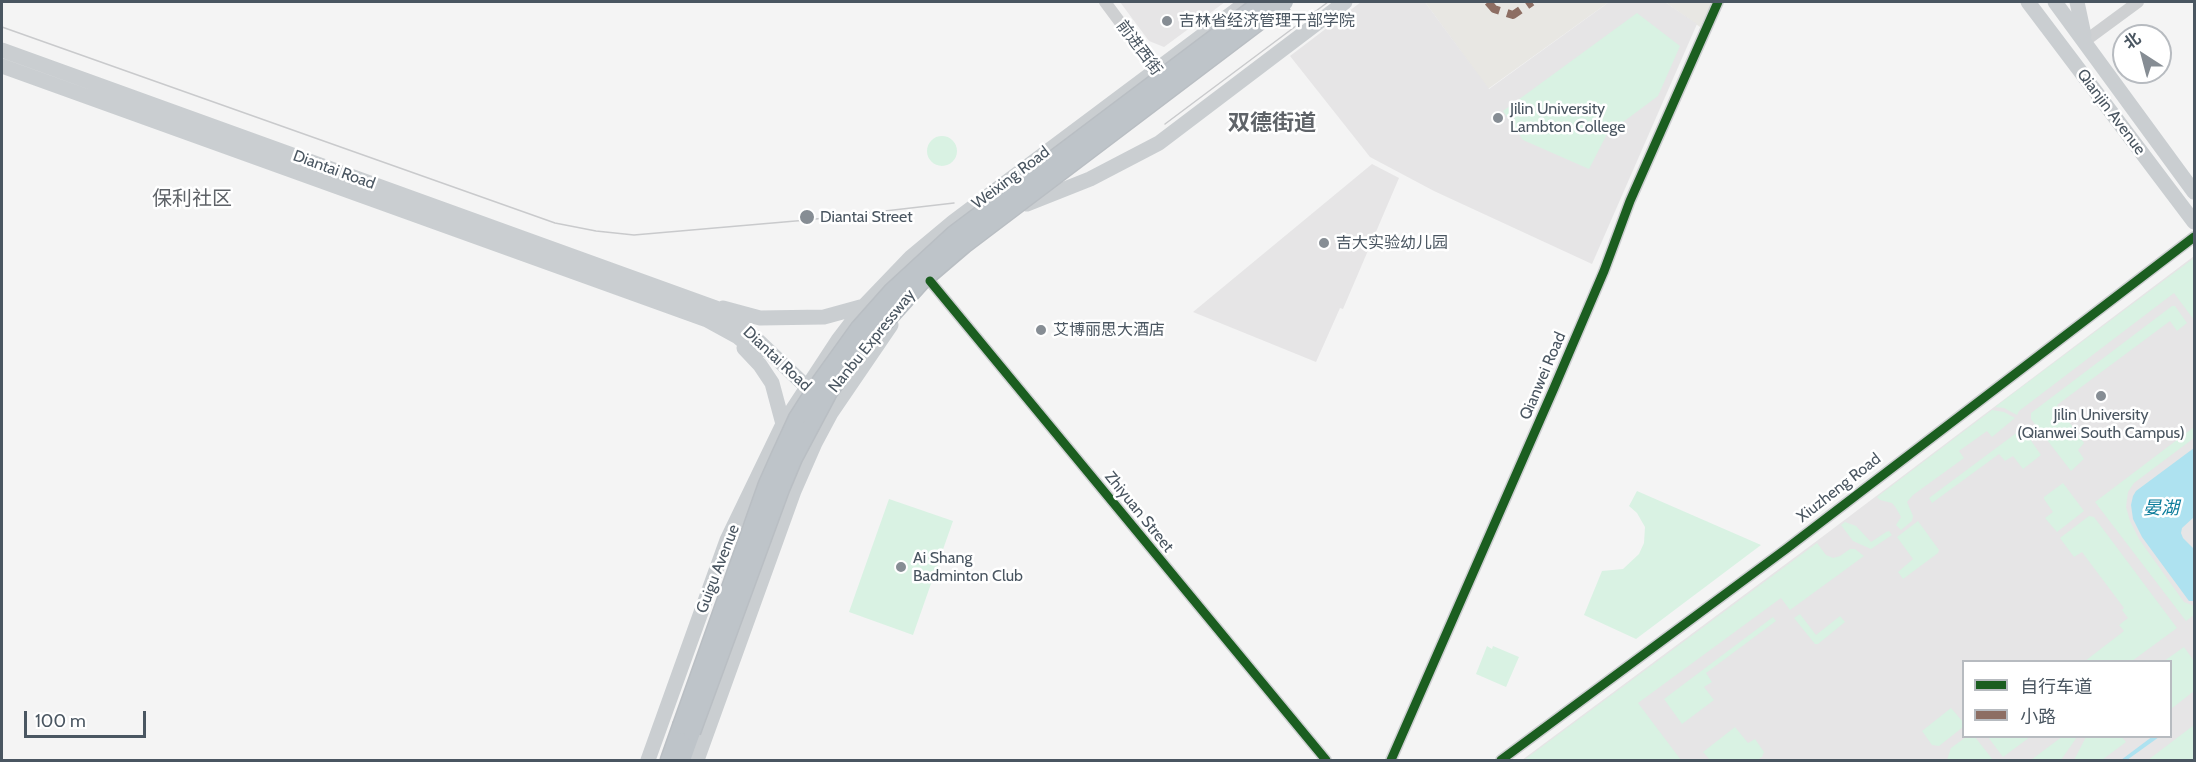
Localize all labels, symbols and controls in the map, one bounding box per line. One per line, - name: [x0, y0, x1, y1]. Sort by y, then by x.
- place label: 吉林省经济管理干部学院: [1179, 11, 1355, 31]
- marker: 吉林省经济管理干部学院: [1160, 14, 1174, 28]
- street label: 前进西街: [1112, 17, 1166, 79]
- north arrow: [2112, 24, 2172, 84]
- text: 北: [2120, 28, 2144, 53]
- street label: Qianjin Avenue: [2073, 65, 2149, 159]
- place label: Jilin University Lambton College: [1510, 99, 1625, 137]
- district label: 双德街道: [1228, 111, 1316, 137]
- marker: Jilin University Lambton College: [1491, 111, 1505, 125]
- street label: Weixing Road: [968, 143, 1054, 213]
- street label: Diantai Road: [290, 146, 378, 194]
- district label: 保利社区: [152, 187, 232, 211]
- place label: Diantai Street: [820, 207, 913, 227]
- marker: Diantai Street: [798, 208, 816, 226]
- place label: 吉大实验幼儿园: [1336, 233, 1448, 253]
- marker: 吉大实验幼儿园: [1317, 236, 1331, 250]
- street label: Nanbu Expressway: [825, 286, 919, 396]
- place label: 艾博丽思大酒店: [1053, 320, 1165, 340]
- street label: Diantai Road: [739, 323, 815, 395]
- marker: 艾博丽思大酒店: [1034, 323, 1048, 337]
- street label: Qianwei Road: [1516, 329, 1570, 423]
- marker: Jilin University (Qianwei South Campus): [2094, 389, 2108, 403]
- place label: Jilin University (Qianwei South Campus): [2017, 405, 2185, 443]
- street label: Xiuzheng Road: [1793, 449, 1885, 527]
- street label: Zhiyuan Street: [1100, 468, 1178, 556]
- water label: 晏湖: [2143, 498, 2179, 520]
- street label: Guigu Avenue: [692, 522, 744, 616]
- place label: Ai Shang Badminton Club: [913, 548, 1023, 586]
- marker: Ai Shang Badminton Club: [894, 560, 908, 574]
- legend: [1962, 660, 2172, 738]
- text: 自行车道: [2020, 676, 2092, 698]
- scale bar: [27, 699, 148, 737]
- text: 小路: [2020, 706, 2056, 728]
- text: 100 m: [35, 710, 86, 732]

